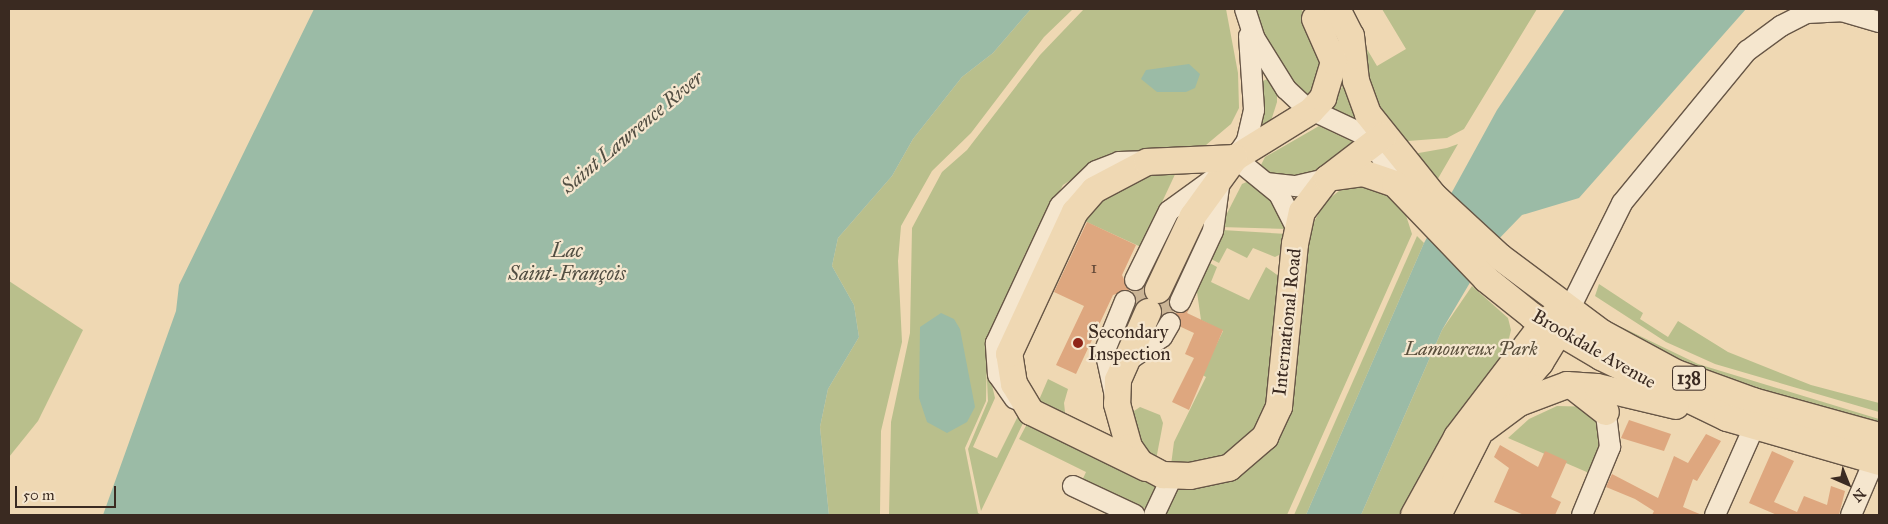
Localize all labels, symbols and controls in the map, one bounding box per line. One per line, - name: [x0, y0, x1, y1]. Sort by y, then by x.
- water label: Saint Lawrence River: [556, 66, 708, 198]
- water label: Lac Saint-François: [508, 238, 626, 285]
- street label: International Road: [1268, 247, 1306, 397]
- house number: 1: [1091, 258, 1097, 278]
- street label: Brookdale Avenue: [1528, 304, 1660, 394]
- place label: Secondary Inspection: [1088, 321, 1171, 365]
- marker: Secondary Inspection: [1072, 337, 1084, 349]
- park label: Lamoureux Park: [1404, 338, 1538, 360]
- road number: 138: [1672, 362, 1706, 393]
- north arrow: [1823, 459, 1873, 509]
- scale bar: [18, 476, 119, 508]
- text: N: [1849, 485, 1869, 505]
- text: 50 m: [23, 486, 55, 504]

